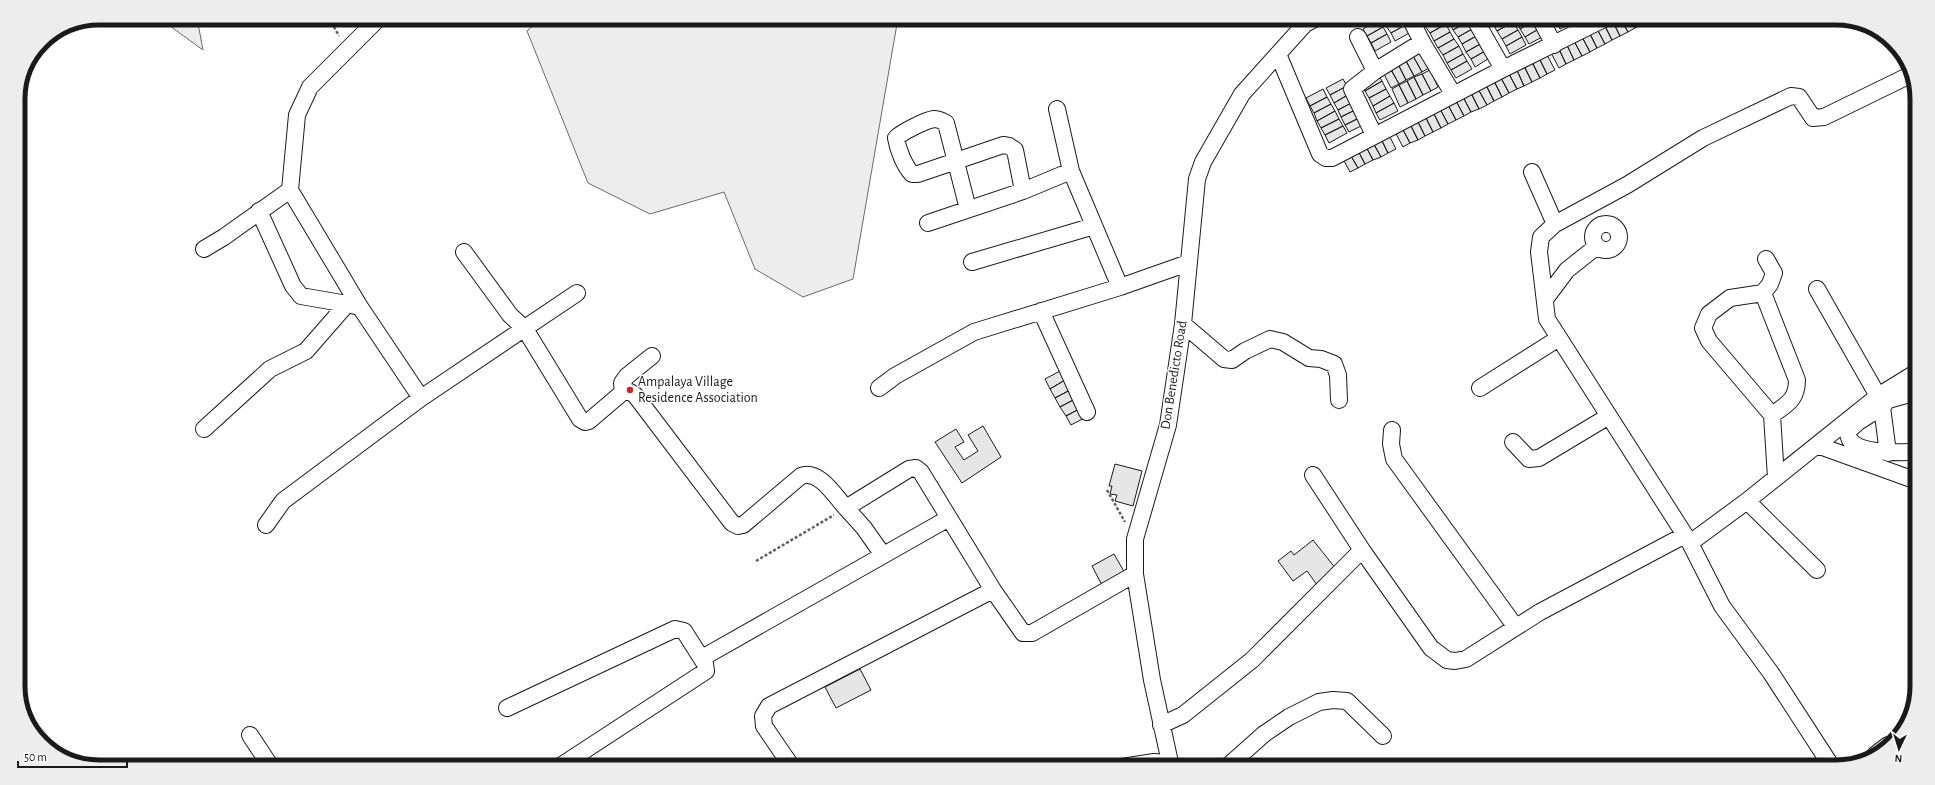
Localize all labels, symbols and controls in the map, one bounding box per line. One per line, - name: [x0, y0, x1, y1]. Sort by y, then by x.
- street label: Don Benedicto Road: [1158, 320, 1190, 430]
- place label: Ampalaya Village Residence Association: [638, 375, 758, 405]
- marker: Ampalaya Village Residence Association: [625, 385, 635, 395]
- north arrow: [1879, 729, 1919, 769]
- scale bar: [18, 743, 127, 769]
- text: 50 m: [24, 751, 47, 763]
- text: N: [1894, 753, 1903, 764]

